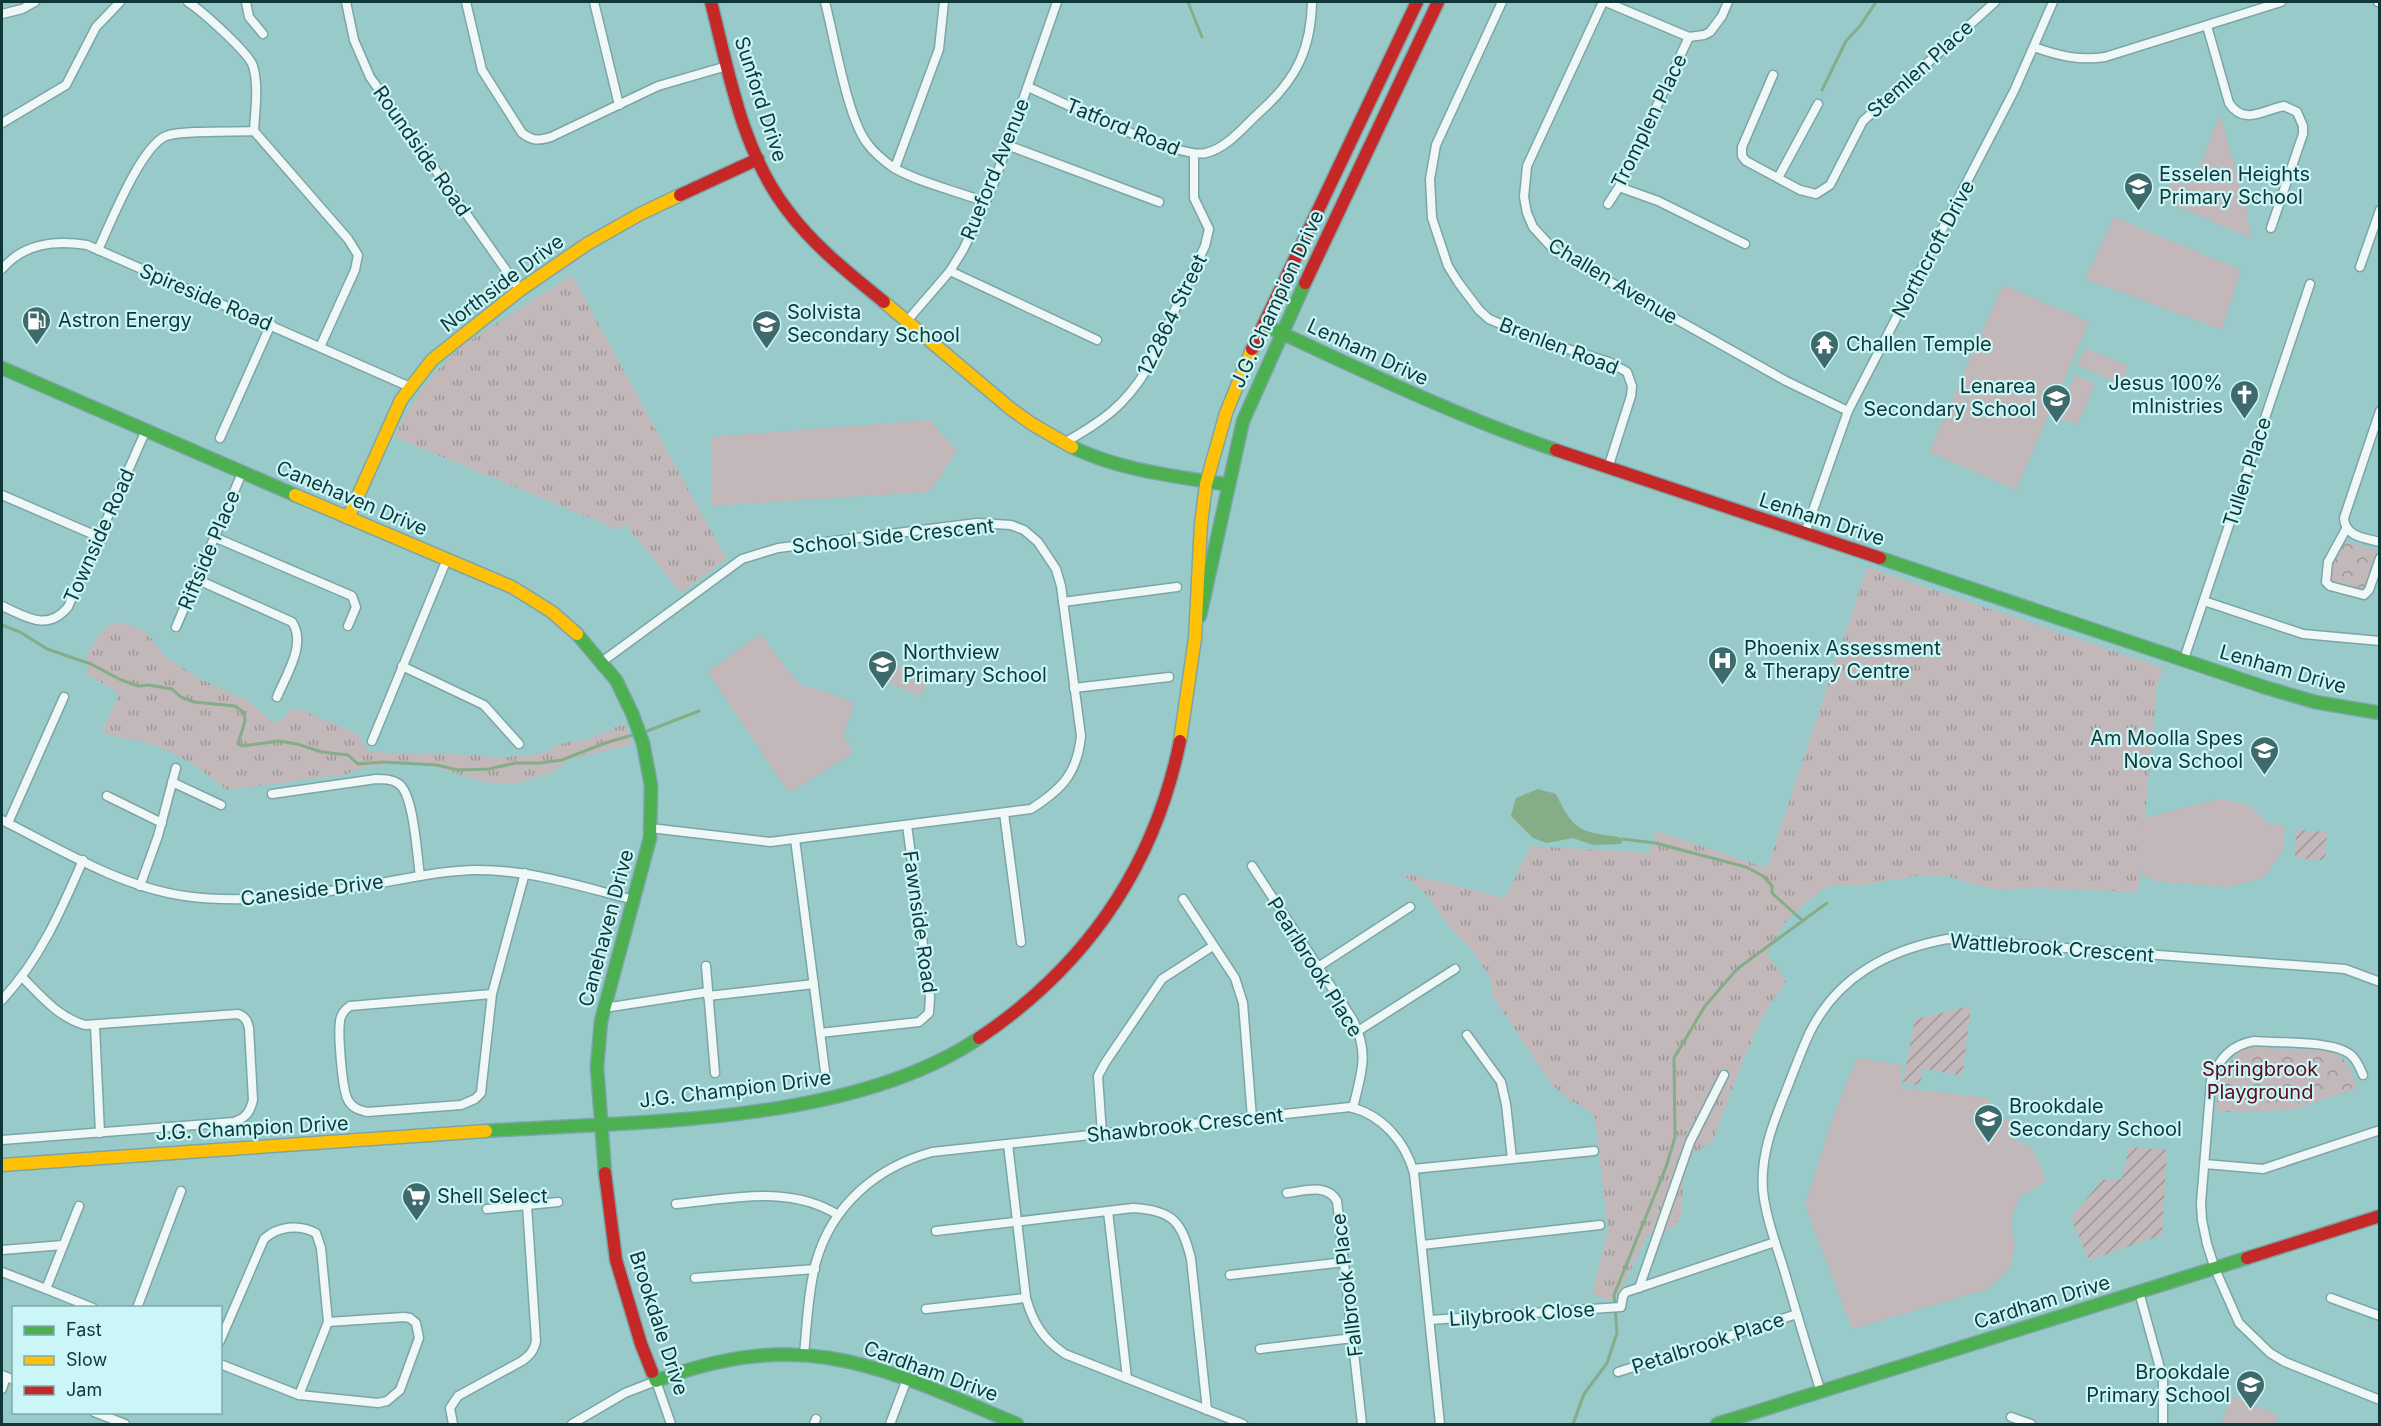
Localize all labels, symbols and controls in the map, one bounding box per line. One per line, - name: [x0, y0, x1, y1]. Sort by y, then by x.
- street label: Stemlen Place: [1862, 15, 1978, 123]
- street label: Sunford Drive: [730, 33, 792, 165]
- street label: Tromplen Place: [1606, 50, 1692, 192]
- street label: Roundside Road: [368, 81, 476, 221]
- street label: Tatford Road: [1062, 93, 1184, 161]
- street label: Rueford Avenue: [956, 95, 1034, 243]
- place label: Esselen Heights Primary School: [2159, 162, 2310, 209]
- school or university icon: Esselen Heights Primary School: [2122, 170, 2154, 212]
- street label: Northcroft Drive: [1887, 176, 1979, 322]
- street label: J.G. Champion Drive: [1225, 206, 1329, 392]
- street label: Northside Drive: [436, 229, 568, 337]
- street label: Challen Avenue: [1544, 233, 1682, 329]
- street label: 122864 Street: [1132, 250, 1212, 380]
- street label: Spireside Road: [136, 258, 276, 336]
- place label: Solvista Secondary School: [787, 300, 960, 347]
- fuel station icon: Astron Energy: [21, 304, 53, 346]
- place label: Astron Energy: [58, 308, 192, 332]
- school or university icon: Solvista Secondary School: [750, 308, 782, 350]
- street label: Brenlen Road: [1496, 312, 1622, 380]
- street label: Lenham Drive: [1304, 314, 1432, 390]
- temple icon: Challen Temple: [1809, 328, 1841, 370]
- place label: Challen Temple: [1846, 332, 1992, 356]
- place label: Jesus 100% mInistries: [2108, 371, 2223, 418]
- place label: Lenarea Secondary School: [1863, 374, 2036, 421]
- church icon: Jesus 100% mInistries: [2228, 378, 2260, 420]
- school or university icon: Lenarea Secondary School: [2041, 382, 2073, 424]
- street label: Tullen Place: [2218, 414, 2276, 530]
- street label: Canehaven Drive: [273, 455, 431, 541]
- street label: Townside Road: [59, 465, 139, 607]
- street label: Riftside Place: [173, 487, 245, 613]
- street label: Lenham Drive: [1756, 487, 1888, 551]
- street label: School Side Crescent: [791, 513, 996, 559]
- place label: Phoenix Assessment & Therapy Centre: [1744, 636, 1941, 683]
- street label: Lenham Drive: [2217, 639, 2349, 699]
- place label: Northview Primary School: [903, 640, 1047, 687]
- hospital icon: Phoenix Assessment & Therapy Centre: [1707, 644, 1739, 686]
- school or university icon: Northview Primary School: [866, 648, 898, 690]
- place label: Am Moolla Spes Nova School: [2090, 726, 2243, 773]
- school or university icon: Am Moolla Spes Nova School: [2248, 734, 2280, 776]
- street label: Canehaven Drive: [573, 847, 639, 1009]
- street label: Fawnside Road: [898, 849, 942, 995]
- street label: Caneside Drive: [239, 869, 385, 911]
- street label: Pearlbrook Place: [1262, 893, 1368, 1041]
- street label: Wattlebrook Crescent: [1949, 929, 2155, 967]
- park label: Springbrook Playground: [2202, 1057, 2318, 1104]
- street label: J.G. Champion Drive: [638, 1065, 832, 1113]
- place label: Brookdale Secondary School: [2009, 1094, 2182, 1141]
- school or university icon: Brookdale Secondary School: [1972, 1102, 2004, 1144]
- street label: Shawbrook Crescent: [1085, 1103, 1285, 1147]
- street label: J.G. Champion Drive: [155, 1111, 349, 1145]
- supermarket icon: Shell Select: [400, 1180, 432, 1222]
- place label: Shell Select: [437, 1184, 548, 1208]
- street label: Fallbrook Place: [1326, 1212, 1368, 1358]
- street label: Brookdale Drive: [624, 1248, 694, 1398]
- street label: Cardham Drive: [1971, 1270, 2113, 1334]
- street label: Lilybrook Close: [1448, 1297, 1596, 1331]
- legend: [12, 1306, 222, 1414]
- street label: Petalbrook Place: [1629, 1307, 1787, 1379]
- text: Fast: [66, 1319, 102, 1340]
- street label: Cardham Drive: [861, 1336, 1001, 1406]
- text: Slow: [66, 1349, 107, 1370]
- place label: Brookdale Primary School: [2086, 1360, 2230, 1407]
- school or university icon: Brookdale Primary School: [2235, 1368, 2267, 1410]
- text: Jam: [66, 1379, 102, 1400]

